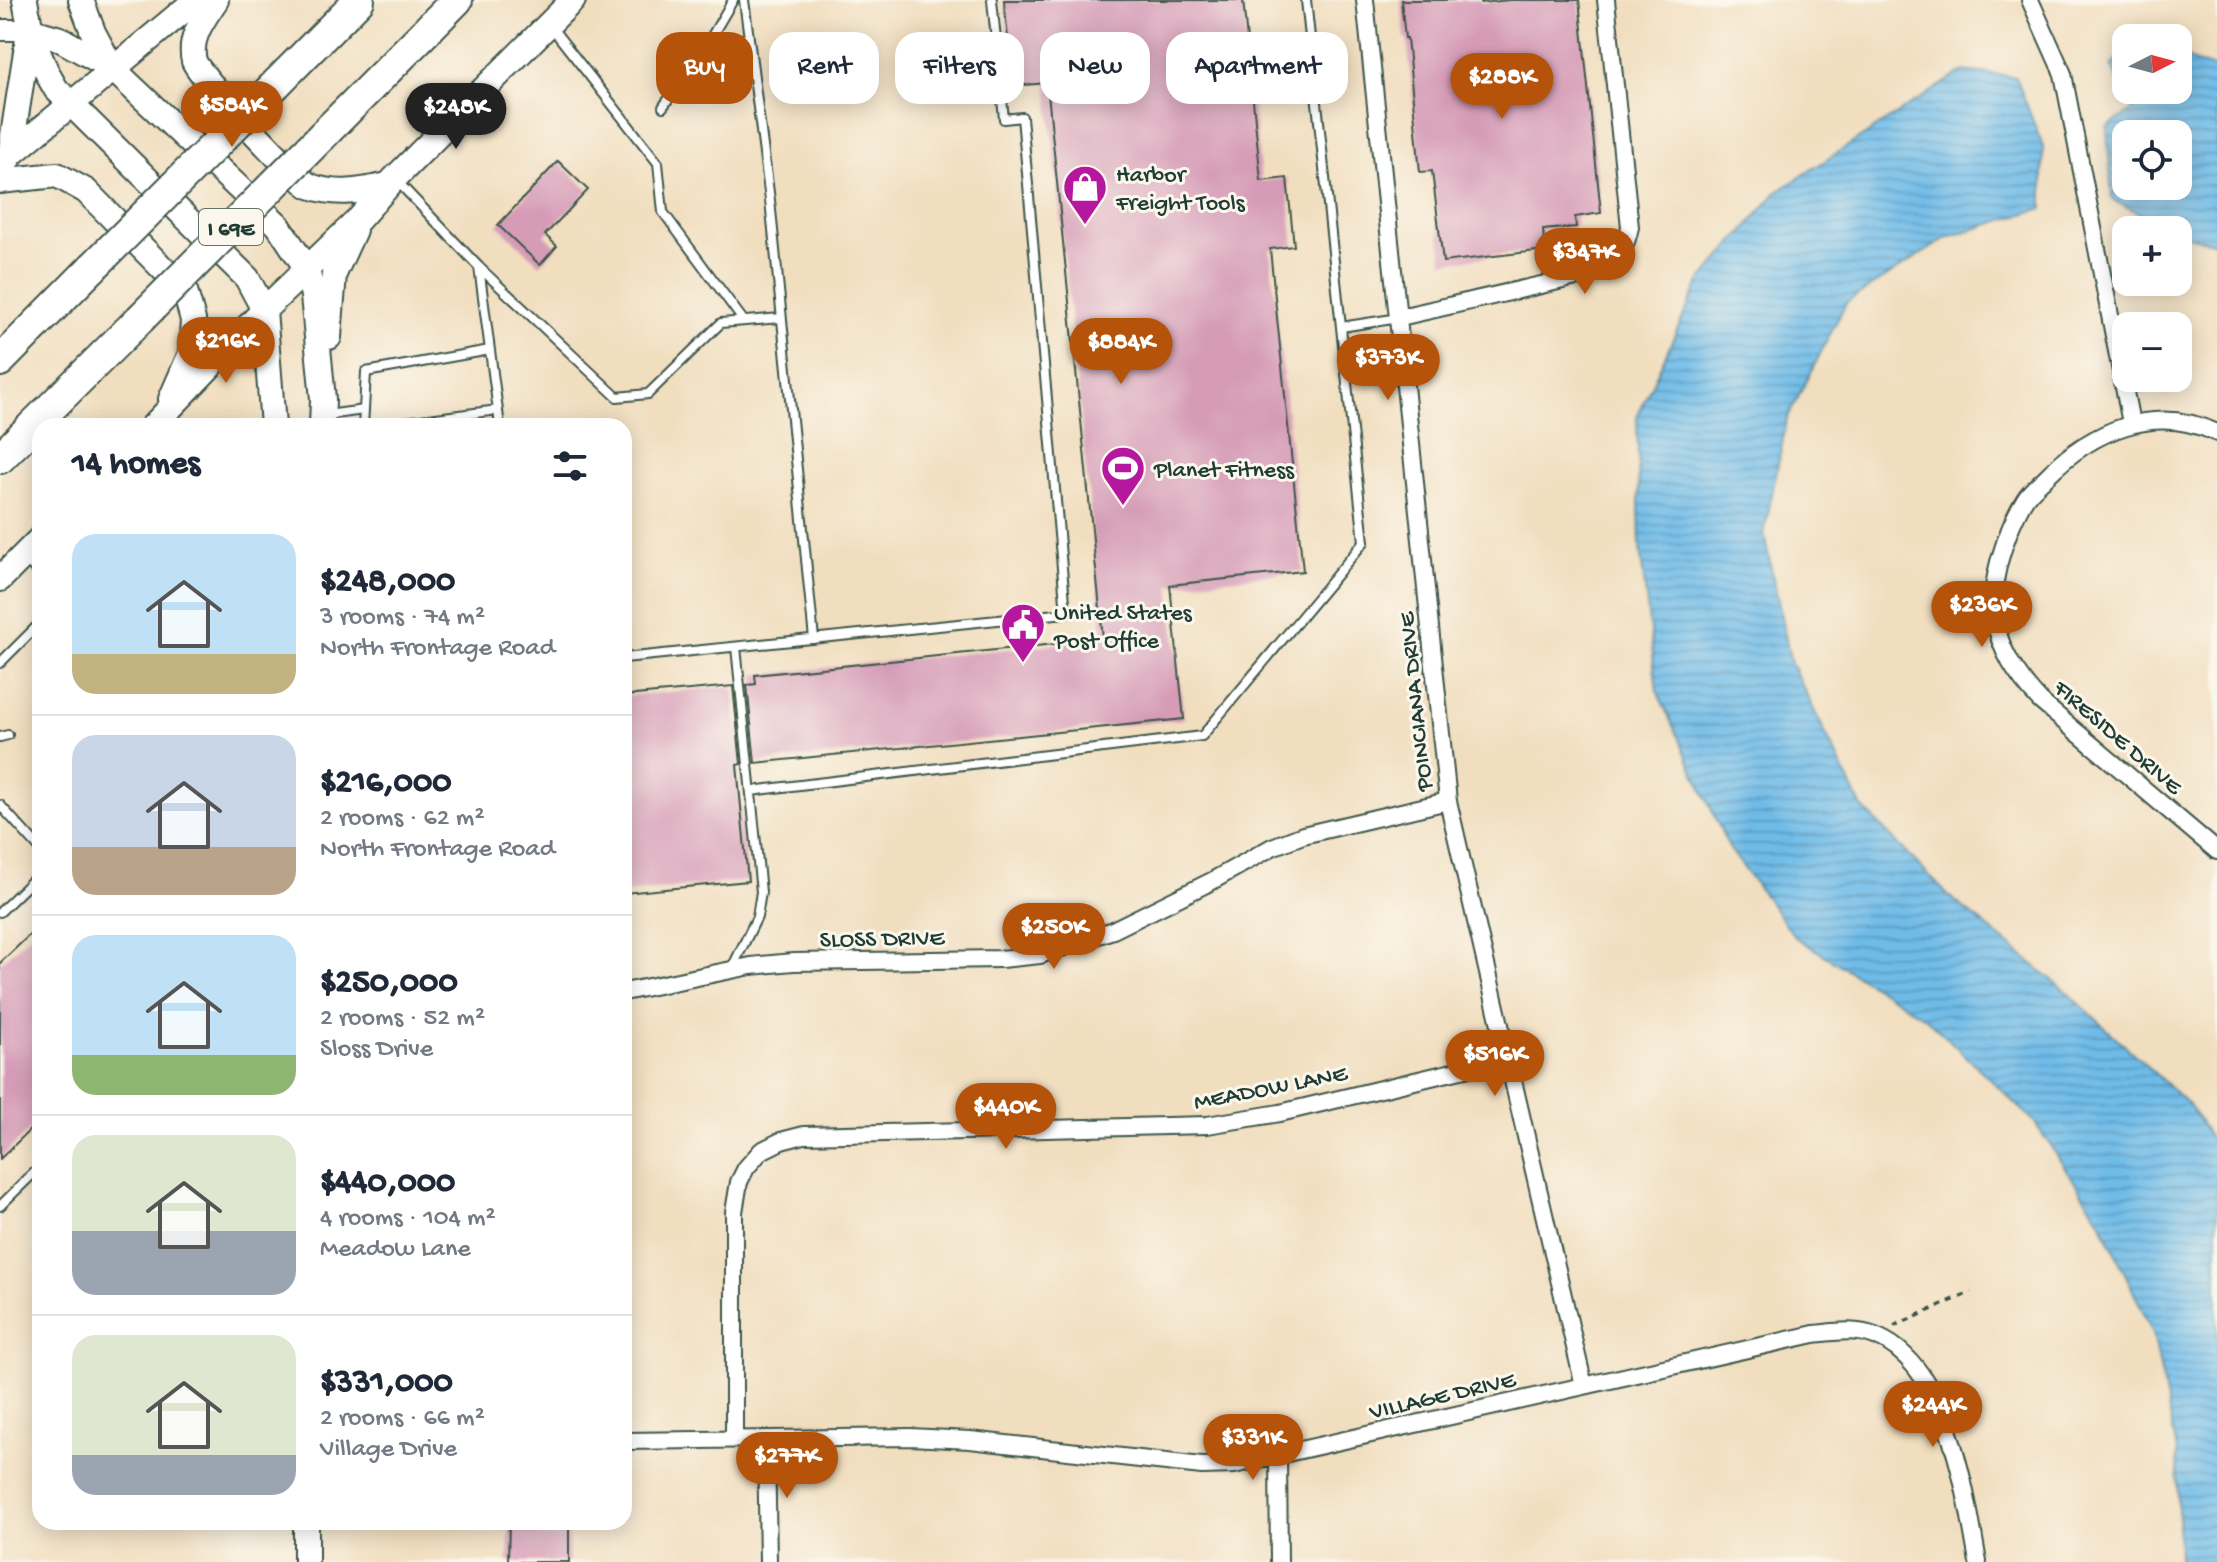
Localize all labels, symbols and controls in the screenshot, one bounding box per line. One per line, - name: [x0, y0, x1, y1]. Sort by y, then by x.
- north arrow: [2112, 24, 2192, 104]
- map controls: [2112, 24, 2192, 392]
- chip: Buy: [656, 32, 753, 104]
- chip: Rent: [769, 32, 879, 104]
- chip: Filters: [895, 32, 1024, 104]
- chip: New: [1040, 32, 1150, 104]
- chip: Apartment: [1166, 32, 1348, 104]
- pin: $288K: [1446, 53, 1558, 121]
- text: $288K: [1468, 63, 1536, 94]
- pin: $584K: [176, 81, 288, 149]
- pin: $248K: [400, 83, 512, 151]
- text: $584K: [199, 91, 265, 122]
- text: $248K: [423, 93, 489, 124]
- button: locate: [2112, 120, 2192, 200]
- place label: Harbor Freight Tools: [1115, 162, 1246, 219]
- shop icon: Harbor Freight Tools: [1061, 163, 1109, 226]
- road number: I 69E: [199, 209, 263, 245]
- button: +: [2112, 216, 2192, 296]
- pin: $347K: [1529, 228, 1641, 296]
- text: $347K: [1552, 238, 1618, 269]
- button: −: [2112, 312, 2192, 392]
- pin: $216K: [170, 317, 282, 385]
- pin: $884K: [1065, 318, 1177, 386]
- text: $216K: [195, 327, 257, 358]
- text: $884K: [1088, 328, 1154, 359]
- pin: $373K: [1332, 334, 1444, 402]
- text: $373K: [1355, 344, 1421, 375]
- icon: filters: [548, 444, 592, 488]
- sports icon: Planet Fitness: [1099, 444, 1147, 507]
- text: 14 homes: [72, 446, 200, 486]
- place label: Planet Fitness: [1153, 457, 1295, 486]
- text: $248,000: [320, 563, 455, 603]
- icon: home: [136, 566, 232, 662]
- pin: $236K: [1926, 581, 2038, 649]
- text: $236K: [1949, 591, 2015, 622]
- place label: United States Post Office: [1053, 600, 1193, 657]
- public building icon: United States Post Office: [999, 601, 1047, 664]
- text: 3 rooms · 74 m²: [320, 603, 485, 634]
- street label: POINCIANA DRIVE: [1394, 610, 1441, 794]
- text: North Frontage Road: [320, 634, 555, 665]
- street label: FIRESIDE DRIVE: [2046, 674, 2188, 803]
- text: $216,000: [320, 764, 452, 804]
- icon: home: [136, 767, 232, 863]
- text: 2 rooms · 62 m²: [320, 804, 484, 835]
- text: North Frontage Road: [320, 835, 555, 866]
- pin: $250K: [998, 903, 1110, 971]
- text: $250K: [1020, 913, 1088, 944]
- street label: SLOSS DRIVE: [820, 925, 946, 956]
- text: $250,000: [320, 964, 458, 1004]
- icon: home: [136, 967, 232, 1063]
- text: 2 rooms · 52 m²: [320, 1004, 485, 1035]
- pin: $516K: [1439, 1030, 1551, 1098]
- text: Sloss Drive: [320, 1035, 433, 1066]
- text: $516K: [1463, 1040, 1527, 1071]
- street label: MEADOW LANE: [1192, 1060, 1351, 1119]
- pin: $440K: [950, 1083, 1062, 1151]
- text: $440K: [973, 1093, 1039, 1124]
- text: $440,000: [320, 1164, 455, 1204]
- icon: home: [136, 1167, 232, 1263]
- text: 4 rooms · 104 m²: [320, 1204, 496, 1235]
- text: Meadow Lane: [320, 1235, 471, 1266]
- text: $331,000: [320, 1364, 453, 1404]
- street label: VILLAGE DRIVE: [1366, 1366, 1520, 1429]
- icon: home: [136, 1367, 232, 1463]
- pin: $244K: [1877, 1381, 1989, 1449]
- text: $244K: [1901, 1391, 1965, 1422]
- text: 2 rooms · 66 m²: [320, 1404, 485, 1435]
- pin: $331K: [1197, 1414, 1309, 1482]
- text: $331K: [1221, 1424, 1285, 1455]
- pin: $277K: [731, 1432, 843, 1500]
- text: Village Drive: [320, 1435, 457, 1466]
- text: $277K: [754, 1442, 820, 1473]

